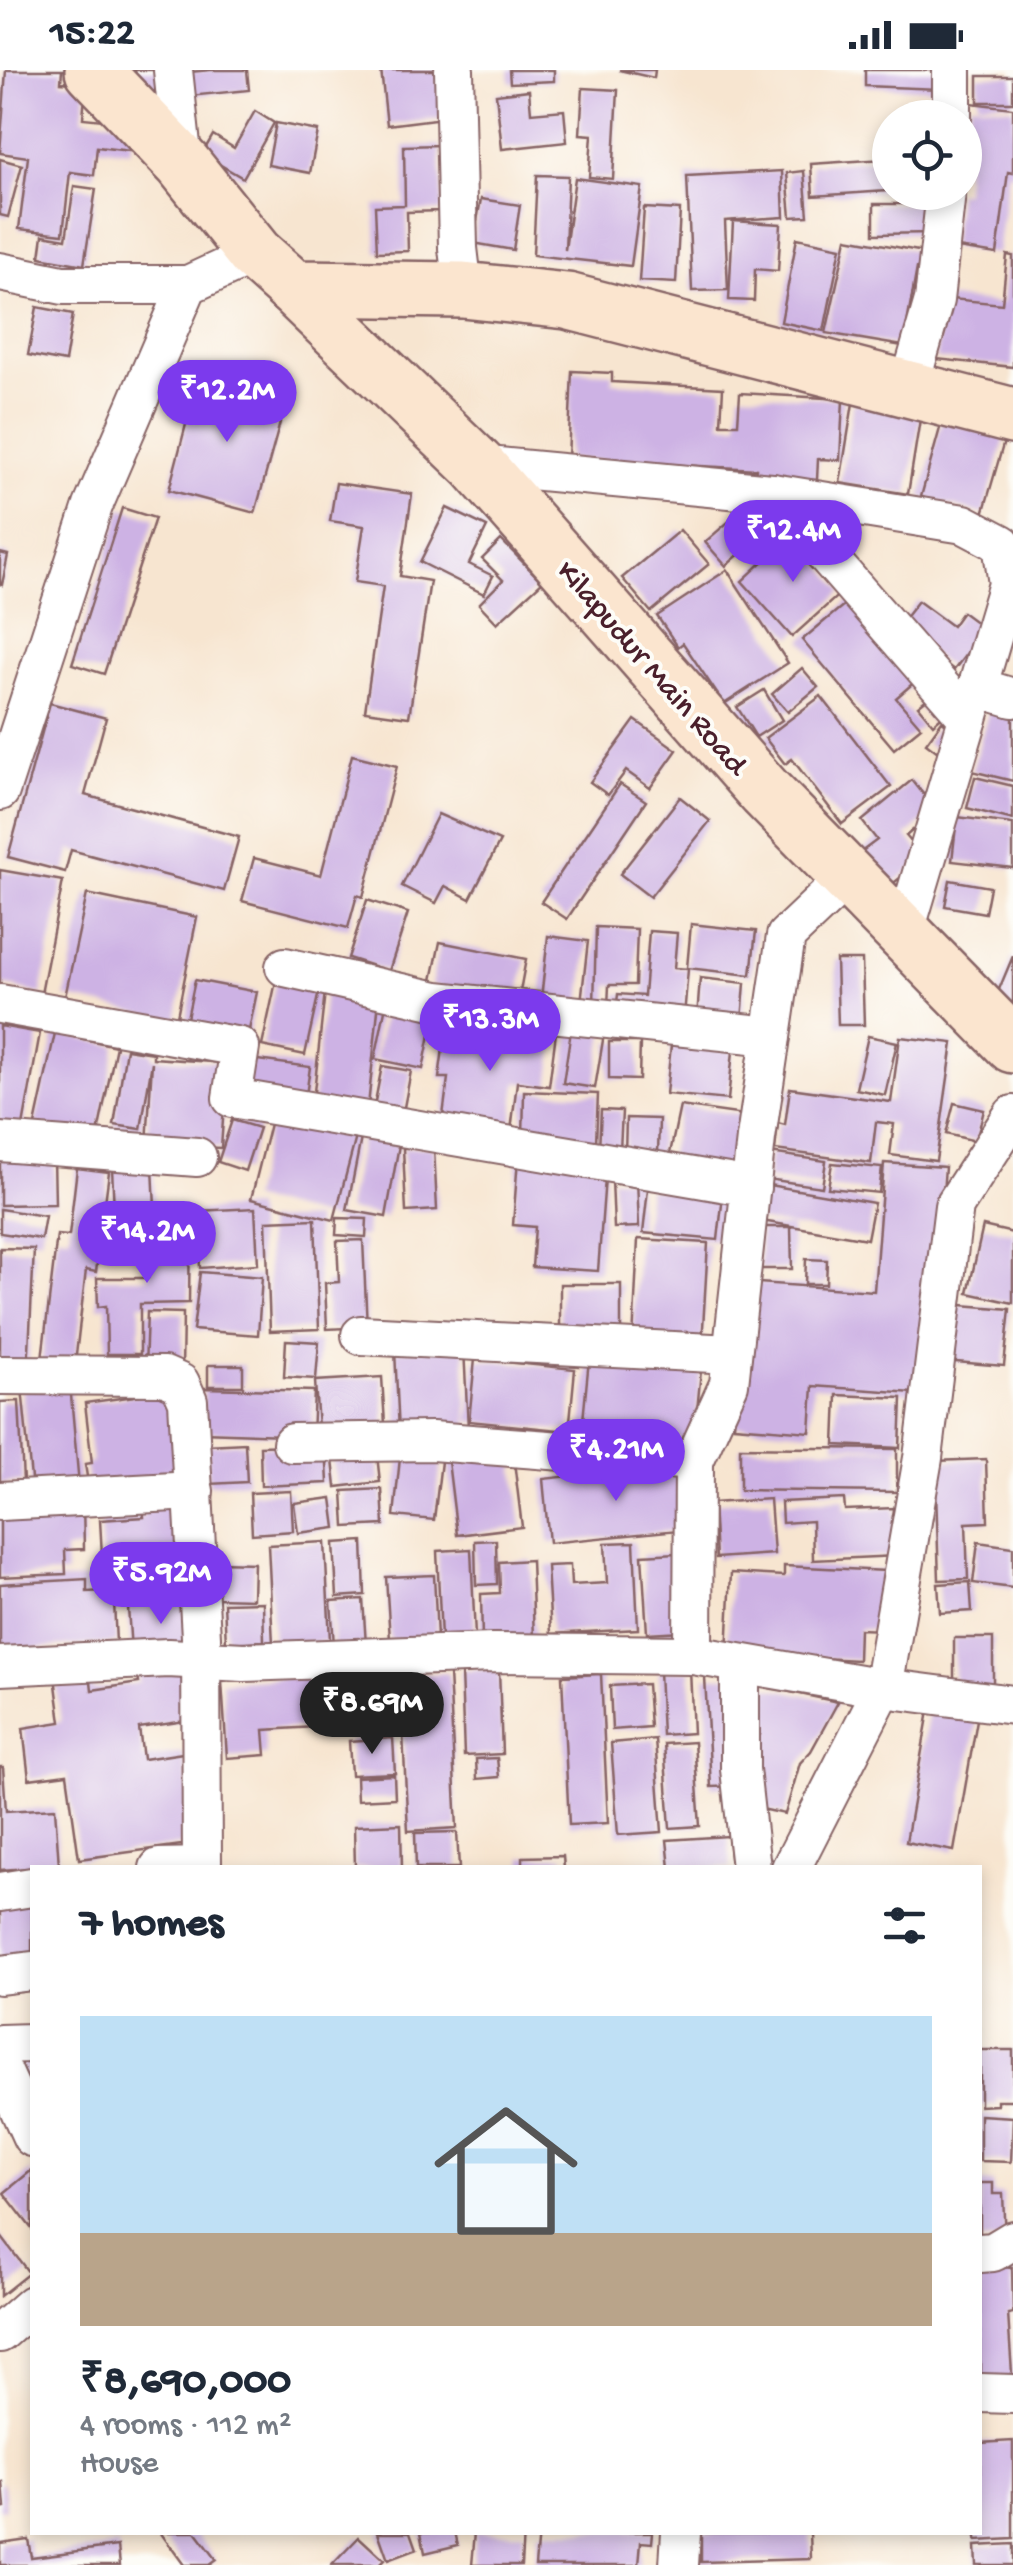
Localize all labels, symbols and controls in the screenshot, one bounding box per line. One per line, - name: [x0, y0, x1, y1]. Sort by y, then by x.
- text: 15:22: [50, 13, 135, 57]
- map controls: [872, 100, 982, 210]
- button: locate: [872, 100, 982, 210]
- pin: ₹12.2M: [146, 360, 308, 445]
- text: ₹12.2M: [180, 373, 274, 411]
- pin: ₹12.4M: [712, 500, 874, 585]
- text: ₹12.4M: [746, 513, 840, 551]
- street label: Kilapudur Main Road: [547, 554, 755, 786]
- pin: ₹13.3M: [409, 989, 571, 1074]
- text: ₹13.3M: [442, 1002, 538, 1040]
- pin: ₹14.2M: [66, 1201, 228, 1286]
- text: ₹14.2M: [100, 1214, 194, 1252]
- pin: ₹4.21M: [535, 1419, 697, 1504]
- text: ₹4.21M: [569, 1432, 663, 1470]
- pin: ₹5.92M: [80, 1542, 242, 1627]
- text: ₹5.92M: [111, 1555, 211, 1593]
- pin: ₹8.69M: [291, 1672, 453, 1757]
- text: ₹8.69M: [322, 1685, 422, 1723]
- icon: filters: [877, 1898, 932, 1953]
- text: 7 homes: [80, 1901, 223, 1950]
- icon: home: [416, 2081, 596, 2261]
- text: ₹8,690,000: [80, 2359, 291, 2408]
- text: 4 rooms · 112 m²: [80, 2408, 291, 2446]
- text: House: [80, 2446, 158, 2484]

